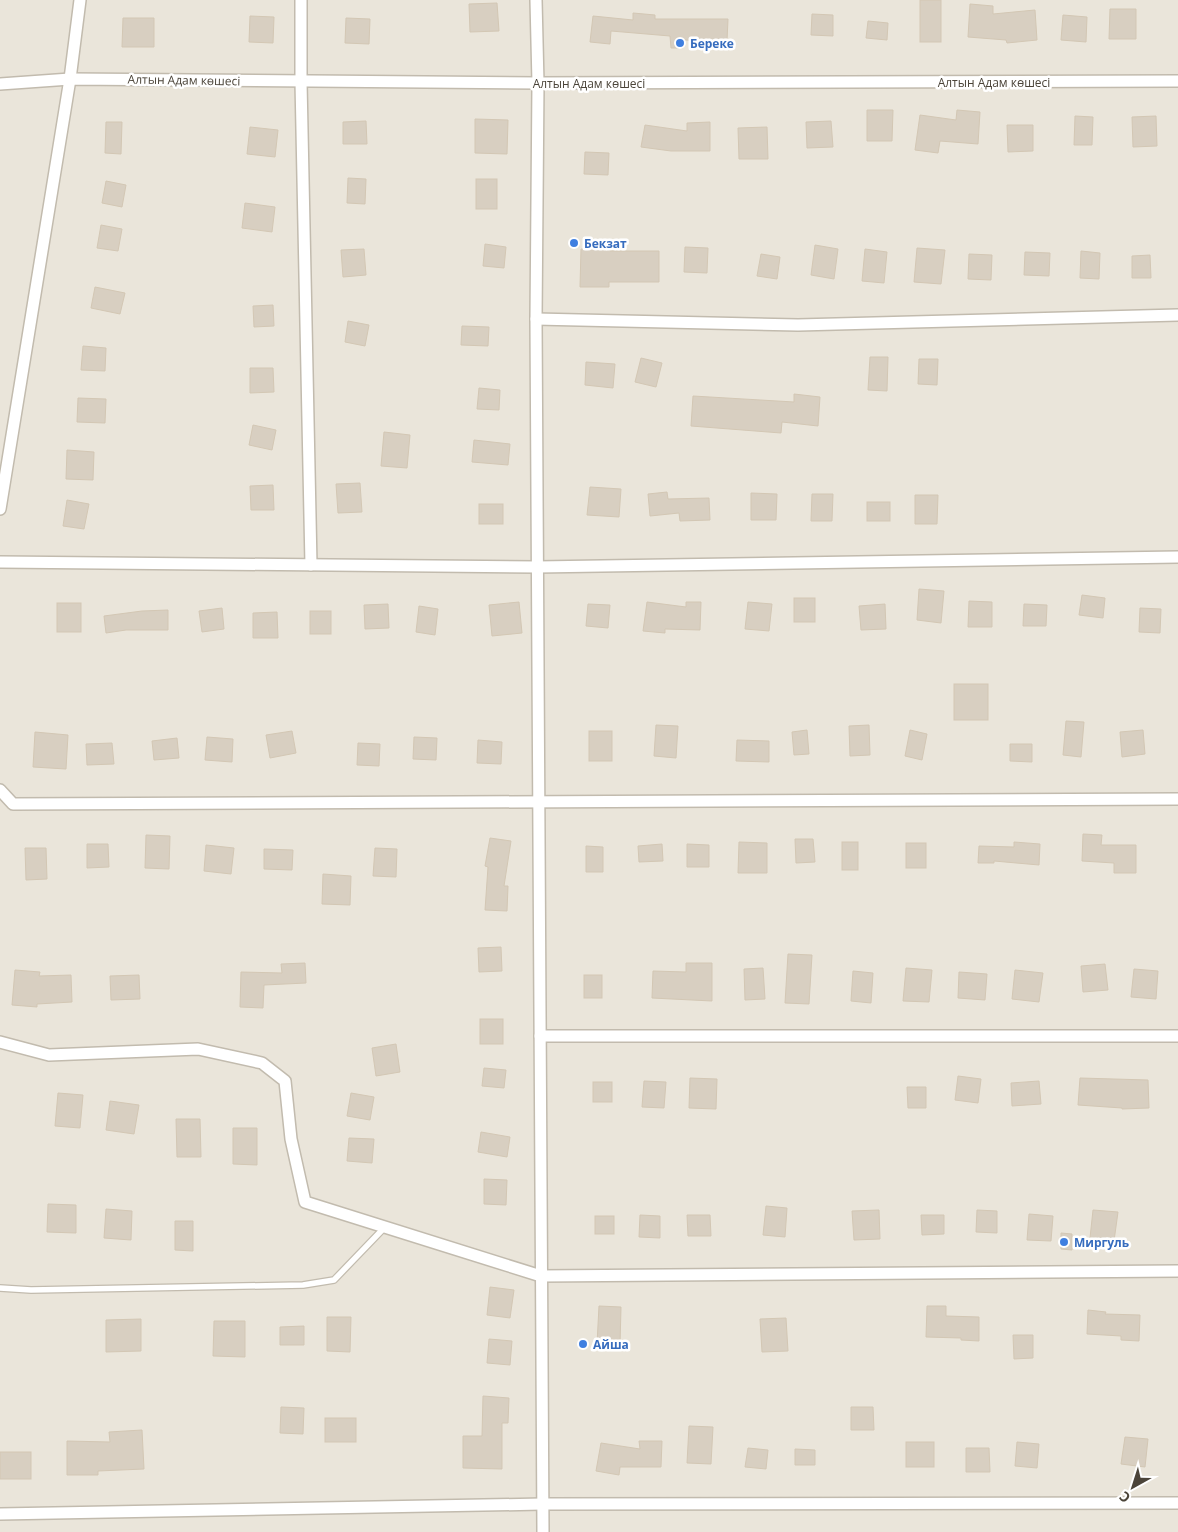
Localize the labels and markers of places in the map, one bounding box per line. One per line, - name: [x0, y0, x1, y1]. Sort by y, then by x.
- place label: Береке: [690, 35, 734, 52]
- marker: Береке: [674, 37, 686, 49]
- place label: Бекзат: [584, 235, 627, 252]
- marker: Бекзат: [568, 237, 580, 249]
- place label: Миргуль: [1074, 1234, 1129, 1251]
- marker: Миргуль: [1058, 1236, 1070, 1248]
- place label: Айша: [593, 1336, 629, 1353]
- marker: Айша: [577, 1338, 589, 1350]

